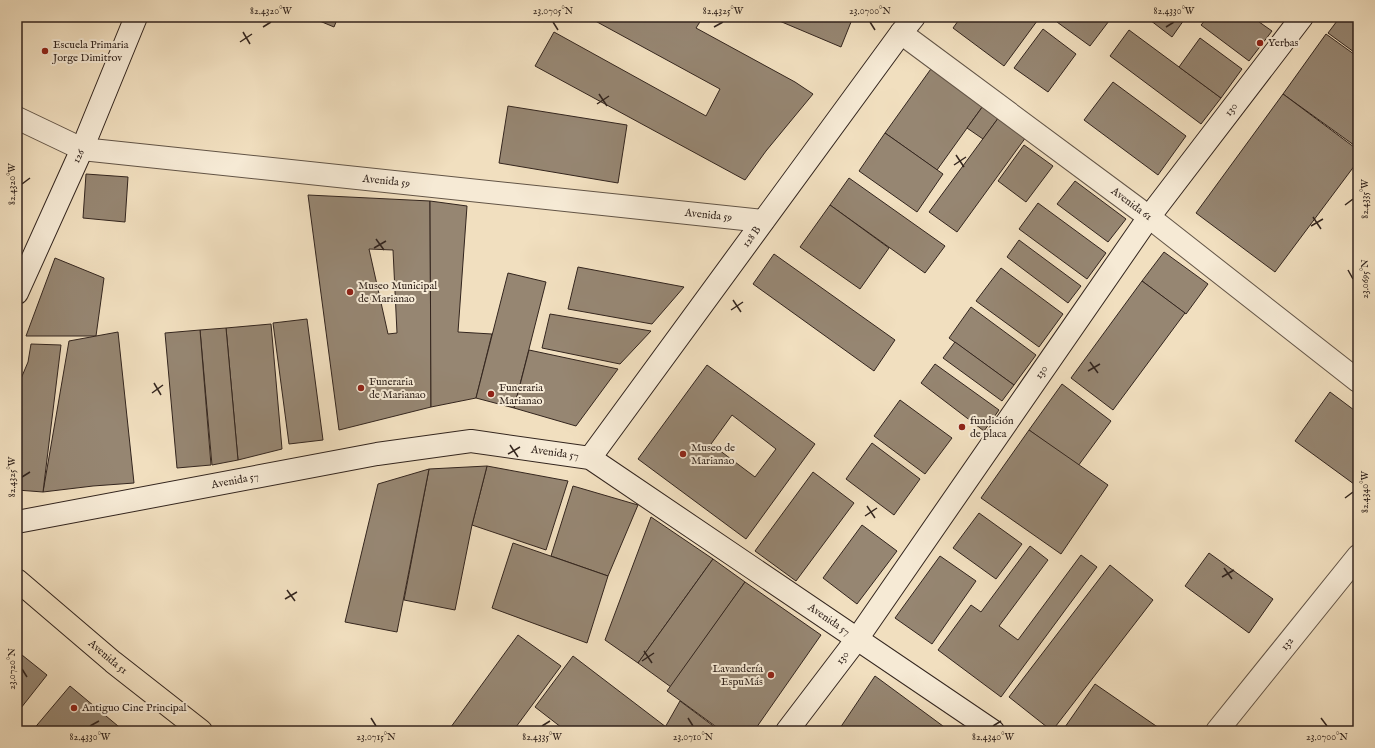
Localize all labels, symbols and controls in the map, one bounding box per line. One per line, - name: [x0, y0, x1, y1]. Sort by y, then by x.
- text: 82.4320°W: [250, 5, 292, 18]
- text: 23.0705°N: [533, 5, 574, 18]
- text: 82.4325°W: [703, 5, 744, 18]
- text: 23.0700°N: [849, 5, 891, 18]
- text: 82.4330°W: [1154, 5, 1195, 18]
- place label: Yerbas: [1268, 36, 1299, 50]
- place label: Escuela Primaria Jorge Dimitrov: [51, 38, 129, 65]
- marker: Yerbas: [1255, 38, 1265, 48]
- marker: Escuela Primaria Jorge Dimitrov: [40, 46, 50, 56]
- street label: 130: [1221, 100, 1241, 119]
- street label: 126: [69, 147, 88, 166]
- text: 82.4320°W: [6, 163, 19, 205]
- street label: Avenida 59: [361, 172, 411, 191]
- text: 82.4335°W: [1359, 179, 1372, 219]
- street label: Avenida 61: [1107, 184, 1155, 224]
- street label: Avenida 59: [683, 206, 733, 225]
- street label: 128 B: [739, 223, 764, 250]
- text: 23.0695°N: [1359, 259, 1372, 299]
- place label: Museo Municipal de Marianao: [358, 279, 437, 306]
- marker: Museo Municipal de Marianao: [345, 287, 355, 297]
- street label: 130: [1032, 363, 1051, 382]
- place label: Funeraria de Marianao: [369, 375, 426, 402]
- place label: Funeraria Marianao: [499, 381, 543, 408]
- marker: Funeraria de Marianao: [356, 383, 366, 393]
- marker: Funeraria Marianao: [486, 389, 496, 399]
- place label: fundición de placa: [970, 414, 1014, 441]
- marker: fundición de placa: [957, 422, 967, 432]
- place label: Museo de Marianao: [691, 441, 735, 468]
- street label: Avenida 57: [529, 443, 580, 463]
- marker: Museo de Marianao: [678, 449, 688, 459]
- text: 82.4325°W: [6, 456, 19, 497]
- street label: Avenida 57: [209, 469, 260, 492]
- text: 82.4340°W: [1359, 471, 1372, 513]
- street label: Avenida 57: [804, 600, 853, 639]
- street label: 132: [1278, 634, 1297, 653]
- street label: Avenida 51: [84, 636, 130, 678]
- text: 23.0720°N: [6, 648, 19, 690]
- street label: 130: [833, 648, 852, 667]
- place label: Lavandería EspuMás: [712, 662, 763, 689]
- marker: Lavandería EspuMás: [766, 670, 776, 680]
- place label: Antiguo Cine Principal: [81, 701, 187, 715]
- marker: Antiguo Cine Principal: [69, 703, 79, 713]
- text: 82.4330°W: [70, 731, 111, 744]
- text: 23.0715°N: [356, 731, 396, 744]
- text: 82.4335°W: [522, 731, 562, 744]
- text: 23.0710°N: [673, 731, 714, 744]
- text: 82.4340°W: [972, 731, 1014, 744]
- text: 23.0700°N: [1306, 731, 1348, 744]

